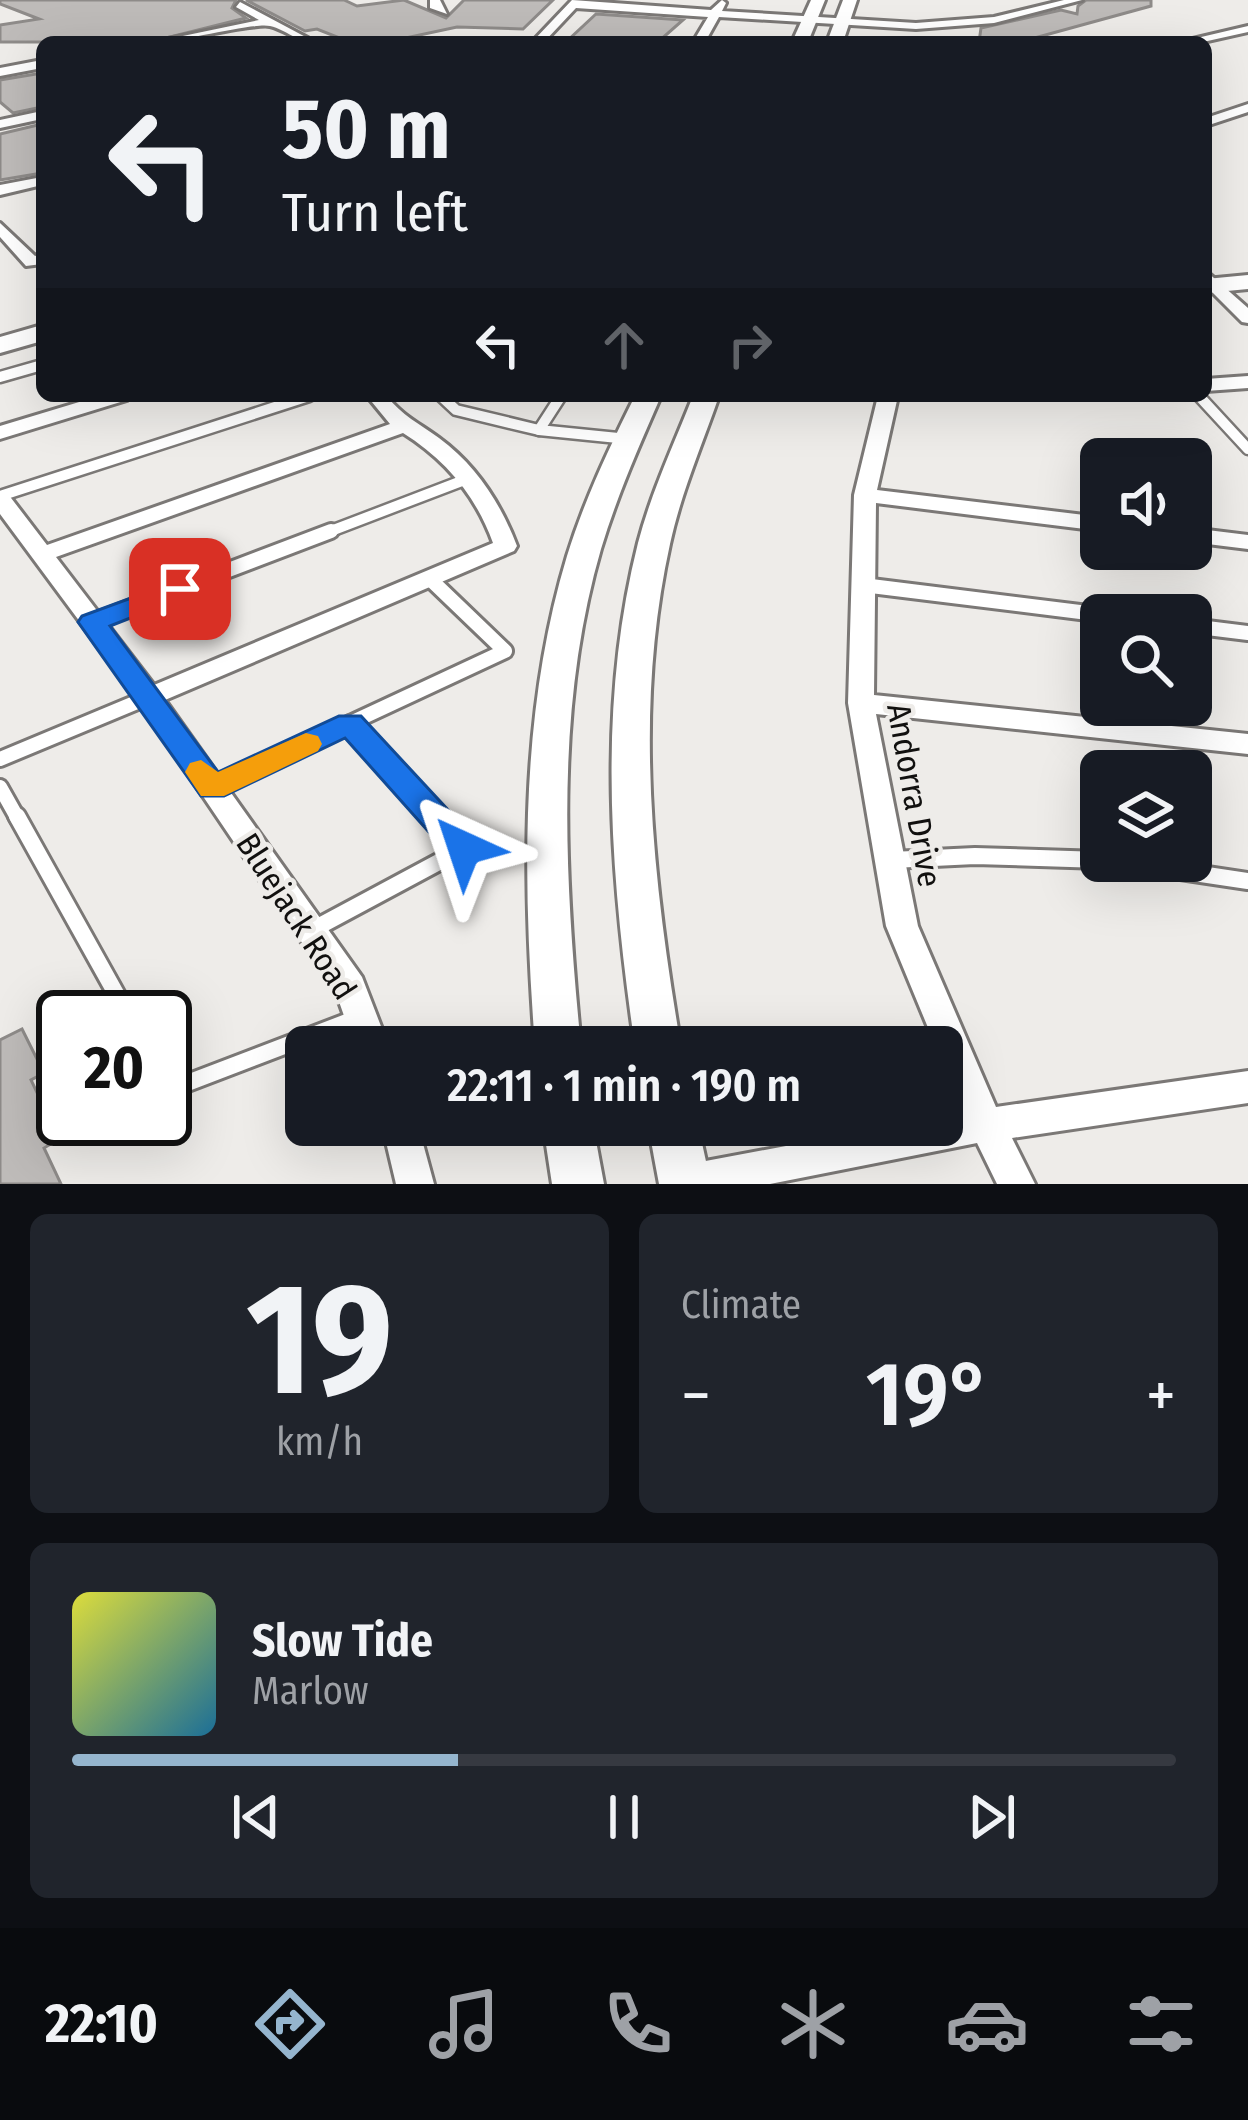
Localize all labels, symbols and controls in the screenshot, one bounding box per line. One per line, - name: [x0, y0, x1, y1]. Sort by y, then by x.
- text: 50 m: [282, 79, 451, 180]
- icon: left: [84, 84, 240, 240]
- text: Turn left: [282, 181, 468, 245]
- icon: left: [465, 312, 531, 378]
- icon: ahead: [591, 312, 657, 378]
- icon: right: [717, 312, 783, 378]
- map controls: [1080, 438, 1212, 882]
- button: sound: [1080, 438, 1212, 570]
- pin: [129, 538, 231, 640]
- icon: arrive: [147, 556, 213, 622]
- button: search: [1080, 594, 1212, 726]
- street label: Andorra Drive: [878, 700, 950, 890]
- button: layers: [1080, 750, 1212, 882]
- position arrow: [401, 785, 527, 911]
- street label: Bluejack Road: [228, 826, 365, 1007]
- speed limit sign: 20: [36, 990, 192, 1146]
- text: 22:11 · 1 min · 190 m: [447, 1059, 801, 1113]
- text: 19: [246, 1247, 393, 1434]
- text: Climate: [681, 1282, 801, 1328]
- text: 19°: [866, 1341, 991, 1449]
- text: −: [681, 1356, 711, 1435]
- text: +: [1146, 1356, 1176, 1435]
- text: km/h: [276, 1419, 363, 1465]
- text: Slow Tide: [252, 1614, 433, 1668]
- text: Marlow: [252, 1668, 369, 1714]
- icon: previous: [223, 1784, 289, 1850]
- icon: pause: [591, 1784, 657, 1850]
- icon: next: [959, 1784, 1025, 1850]
- icon: directions: [248, 1982, 332, 2066]
- icon: music: [422, 1982, 506, 2066]
- icon: phone: [596, 1982, 680, 2066]
- icon: climate: [771, 1982, 855, 2066]
- icon: car: [945, 1982, 1029, 2066]
- icon: filters: [1119, 1982, 1203, 2066]
- text: 22:10: [45, 1992, 158, 2056]

